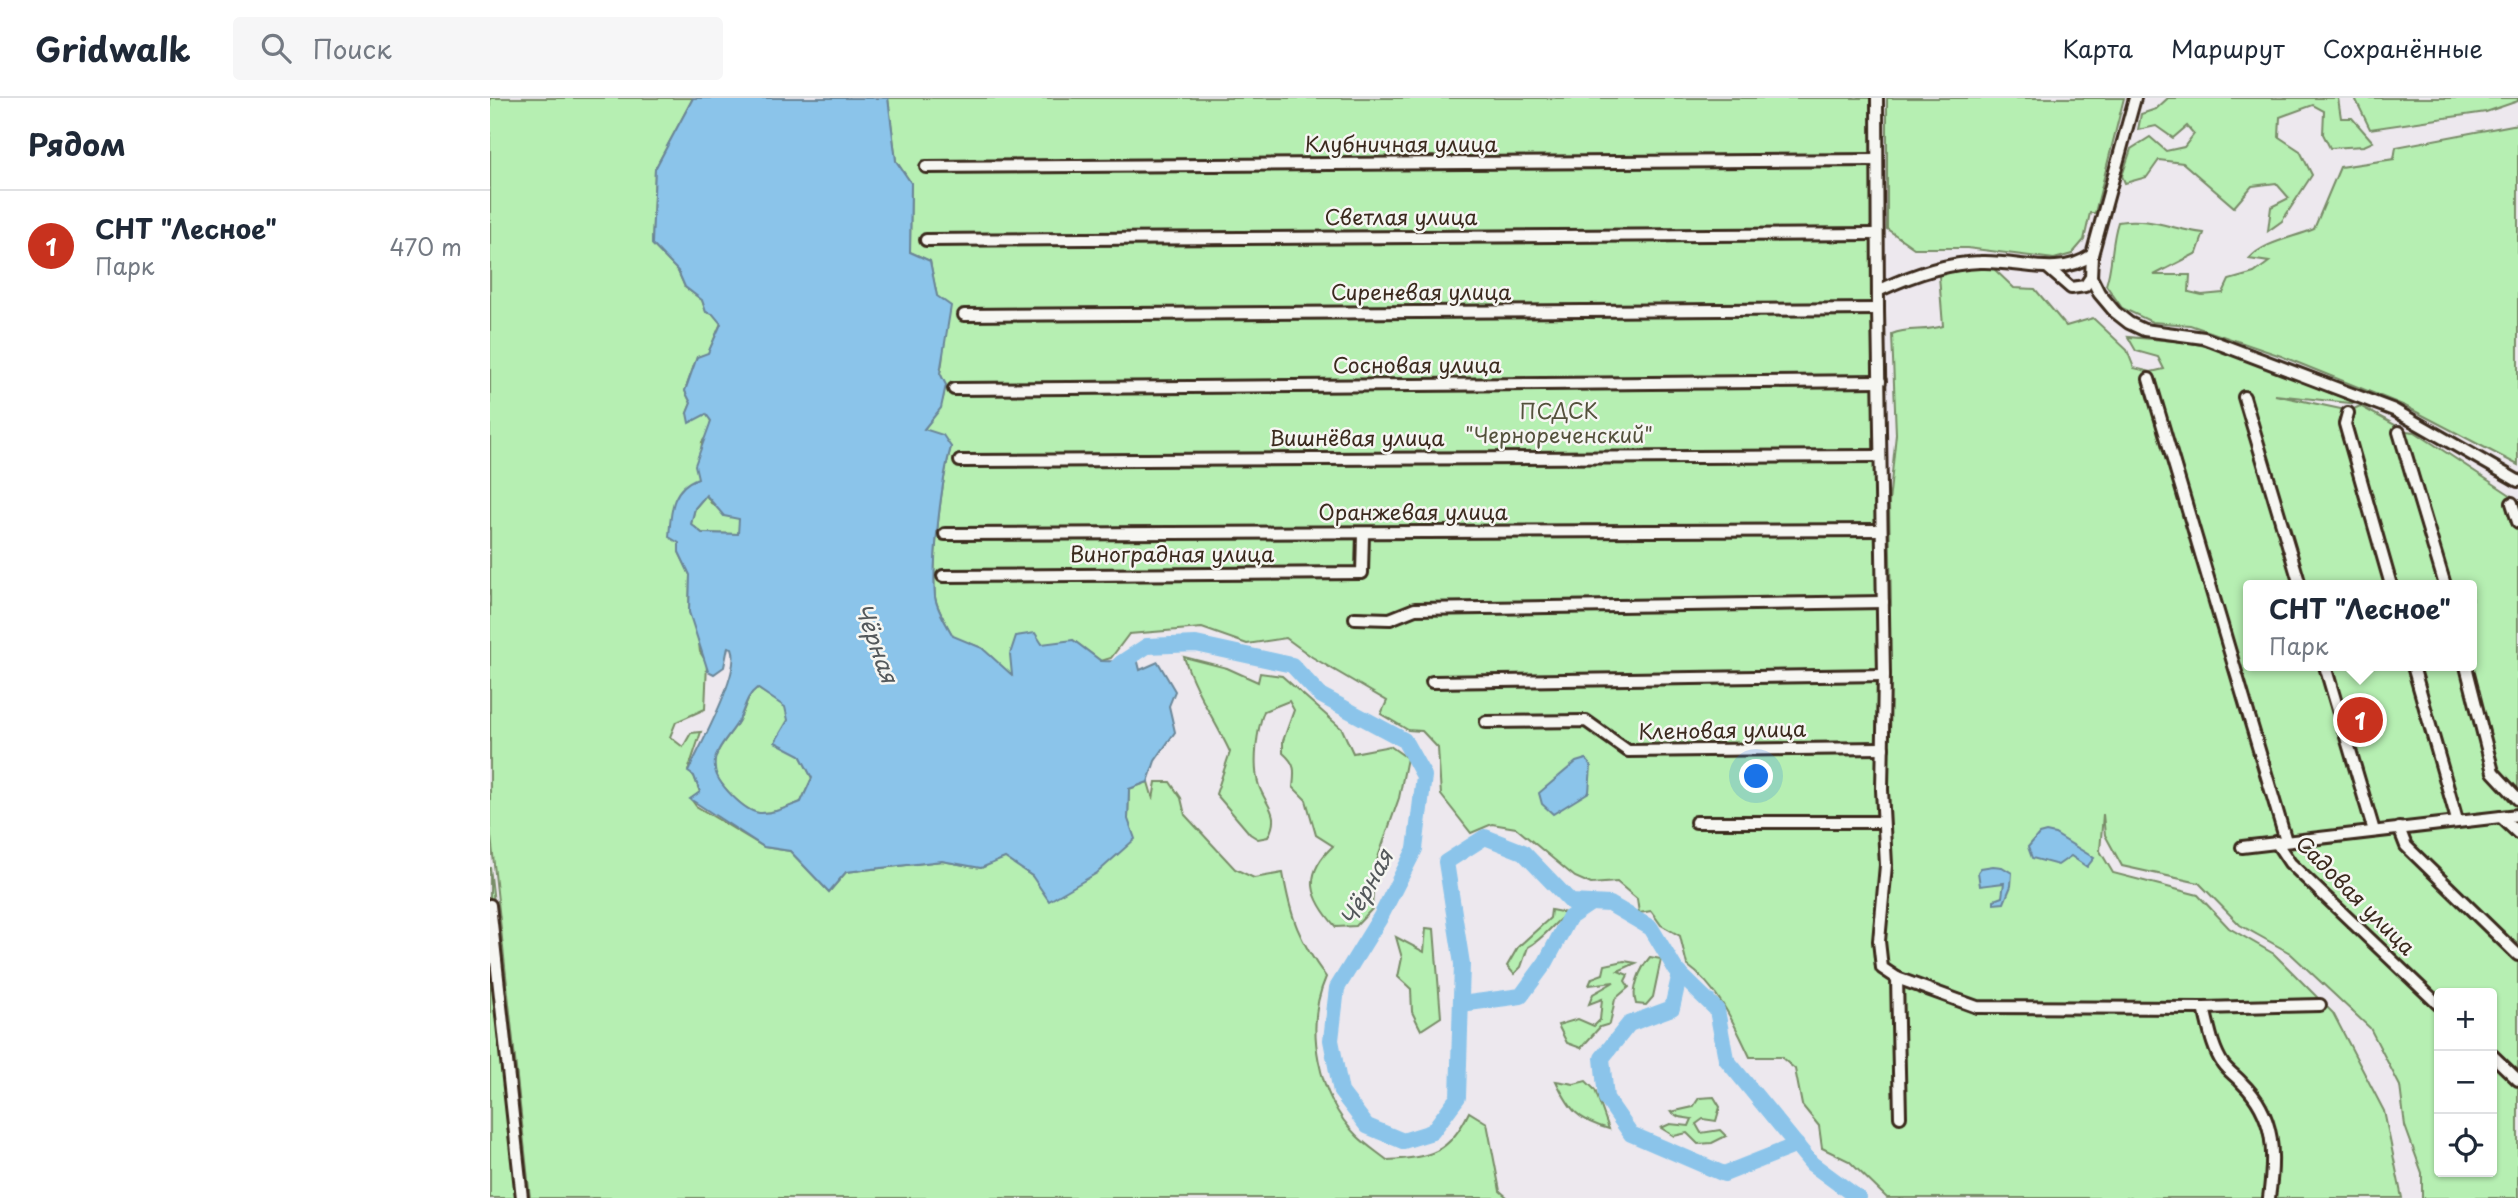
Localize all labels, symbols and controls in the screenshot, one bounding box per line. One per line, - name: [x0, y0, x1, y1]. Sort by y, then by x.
- search box: [233, 17, 723, 80]
- text: Gridwalk: [35, 23, 191, 73]
- icon: search: [257, 29, 295, 67]
- text: Поиск: [313, 29, 392, 68]
- text: Карта: [2062, 30, 2133, 66]
- text: Маршрут: [2171, 30, 2285, 66]
- text: Сохранённые: [2323, 30, 2483, 66]
- text: Рядом: [28, 121, 126, 166]
- street label: Клубничная улица: [1304, 127, 1498, 159]
- street label: Светлая улица: [1324, 200, 1478, 232]
- text: СНТ "Лесное": [95, 209, 277, 248]
- text: 1: [46, 229, 57, 264]
- text: 470 m: [389, 229, 462, 264]
- text: Парк: [95, 248, 154, 283]
- street label: Сиреневая улица: [1331, 275, 1512, 307]
- street label: Сосновая улица: [1333, 348, 1502, 380]
- park label: ПСДСК "Чернореченский": [1465, 394, 1653, 450]
- street label: Вишнёвая улица: [1270, 421, 1445, 453]
- street label: Оранжевая улица: [1318, 495, 1509, 527]
- street label: Виноградная улица: [1070, 537, 1275, 569]
- popup: [2243, 580, 2477, 671]
- text: СНТ "Лесное": [2269, 589, 2451, 628]
- water label: Чёрная: [847, 597, 909, 689]
- text: Парк: [2269, 628, 2328, 663]
- pin: 1: [2337, 694, 2383, 746]
- street label: Кленовая улица: [1638, 712, 1807, 746]
- your location: [1739, 759, 1773, 793]
- street label: Садовая улица: [2289, 827, 2424, 962]
- water label: Чёрная: [1330, 841, 1402, 932]
- map controls: [2434, 988, 2497, 1177]
- button: +: [2434, 988, 2497, 1051]
- button: −: [2434, 1051, 2497, 1114]
- button: locate: [2434, 1114, 2497, 1177]

